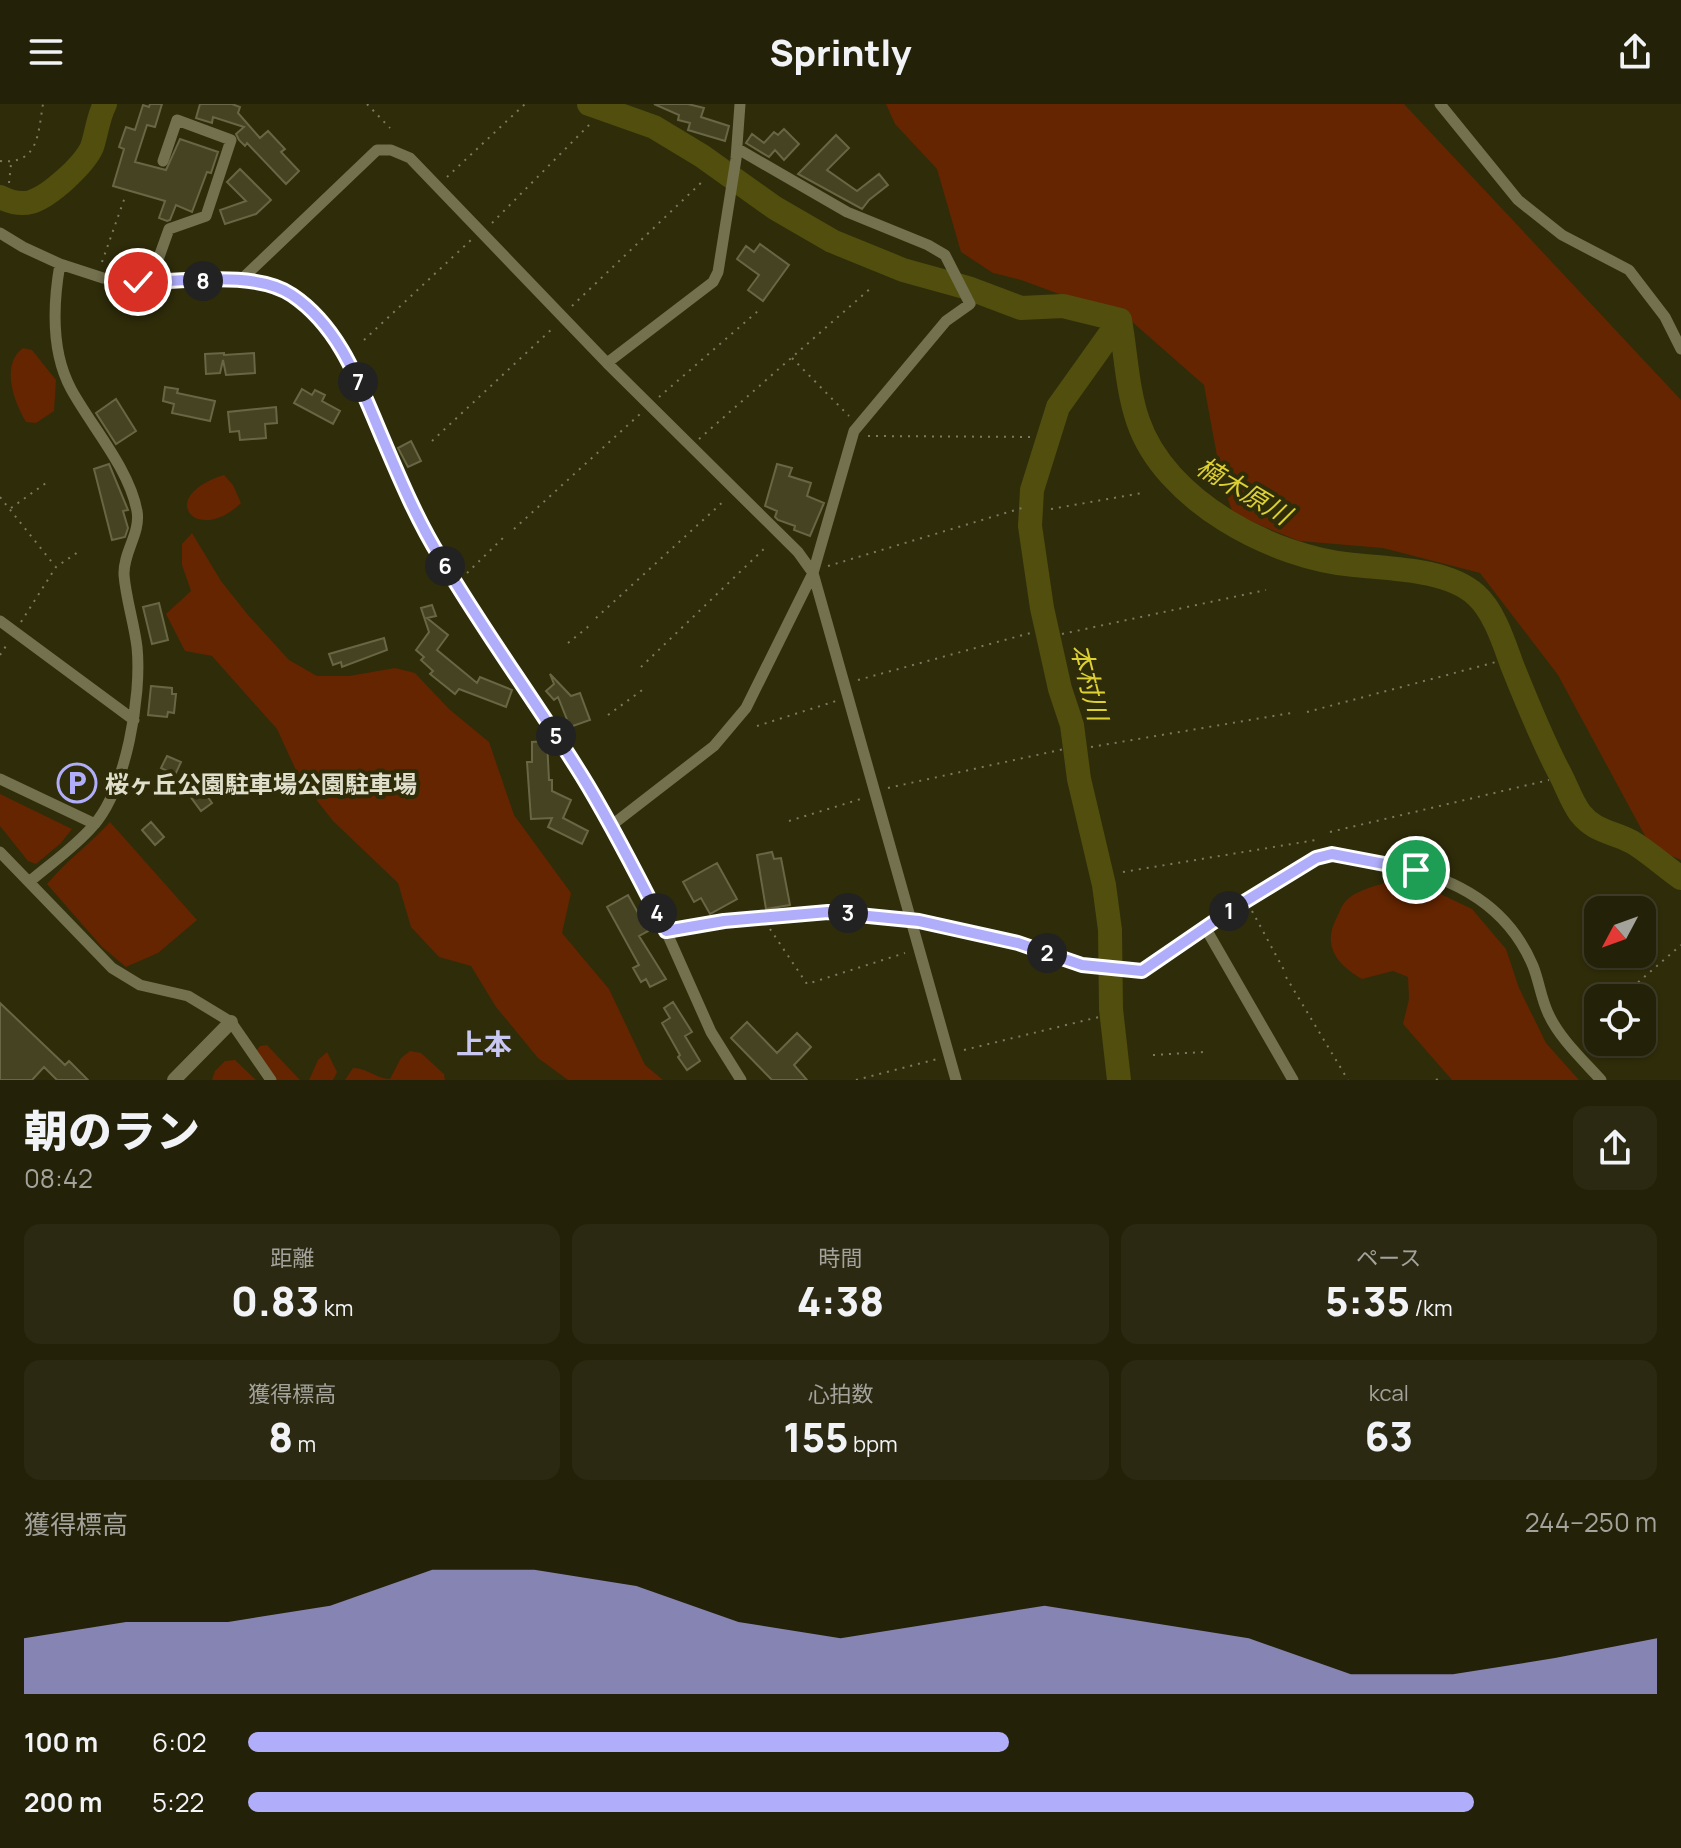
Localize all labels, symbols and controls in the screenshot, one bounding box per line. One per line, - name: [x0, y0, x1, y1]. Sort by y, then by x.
- text: Sprintly: [769, 28, 912, 77]
- icon: menu: [24, 30, 68, 74]
- icon: share: [1613, 30, 1657, 74]
- pin: [104, 248, 172, 316]
- icon: check: [116, 260, 160, 304]
- pin: 8: [183, 261, 223, 301]
- text: 8: [196, 266, 210, 296]
- pin: 7: [338, 362, 378, 402]
- text: 7: [352, 367, 364, 397]
- water label: 楠木原川: [1190, 448, 1300, 534]
- pin: 6: [425, 546, 465, 586]
- text: 6: [438, 551, 452, 581]
- water label: 本村川: [1063, 640, 1118, 727]
- pin: 5: [536, 716, 576, 756]
- text: 5: [550, 721, 562, 751]
- parking icon: 桜ヶ丘公園駐車場公園駐車場: [56, 762, 98, 804]
- place label: 桜ヶ丘公園駐車場公園駐車場: [105, 767, 417, 800]
- pin: [1382, 836, 1450, 904]
- icon: arrive: [1394, 848, 1438, 892]
- pin: 1: [1209, 891, 1249, 931]
- pin: 4: [637, 893, 677, 933]
- pin: 3: [828, 893, 868, 933]
- text: 1: [1224, 896, 1234, 926]
- north arrow: [1584, 896, 1656, 968]
- map controls: [1584, 896, 1656, 1056]
- text: 4: [650, 898, 664, 928]
- text: 3: [842, 898, 854, 928]
- pin: 2: [1027, 933, 1067, 973]
- text: 2: [1040, 938, 1054, 968]
- button: locate: [1584, 984, 1656, 1056]
- district label: 上本: [456, 1024, 512, 1062]
- text: 朝のラン: [24, 1100, 200, 1160]
- button: share: [1573, 1106, 1657, 1190]
- text: 08:42: [24, 1160, 93, 1196]
- text: 距離: [270, 1243, 314, 1273]
- text: 時間: [818, 1243, 863, 1273]
- text: ペース: [1356, 1243, 1421, 1273]
- text: 0.83: [231, 1273, 319, 1328]
- text: 4:38: [797, 1273, 884, 1328]
- text: 5:35: [1325, 1273, 1410, 1328]
- text: km: [319, 1293, 353, 1323]
- text: /km: [1410, 1293, 1453, 1323]
- text: kcal: [1369, 1378, 1409, 1408]
- text: 獲得標高: [248, 1379, 336, 1409]
- text: 心拍数: [807, 1379, 874, 1409]
- text: 63: [1365, 1408, 1413, 1463]
- text: 8: [268, 1409, 293, 1464]
- text: 155: [783, 1409, 849, 1464]
- text: m: [293, 1429, 316, 1459]
- text: bpm: [849, 1429, 898, 1459]
- text: 244–250 m: [1525, 1504, 1657, 1540]
- text: 獲得標高: [24, 1506, 128, 1542]
- text: 100 m: [24, 1724, 98, 1760]
- text: 6:02: [152, 1724, 207, 1760]
- text: 200 m: [24, 1784, 102, 1820]
- text: 5:22: [152, 1784, 204, 1820]

